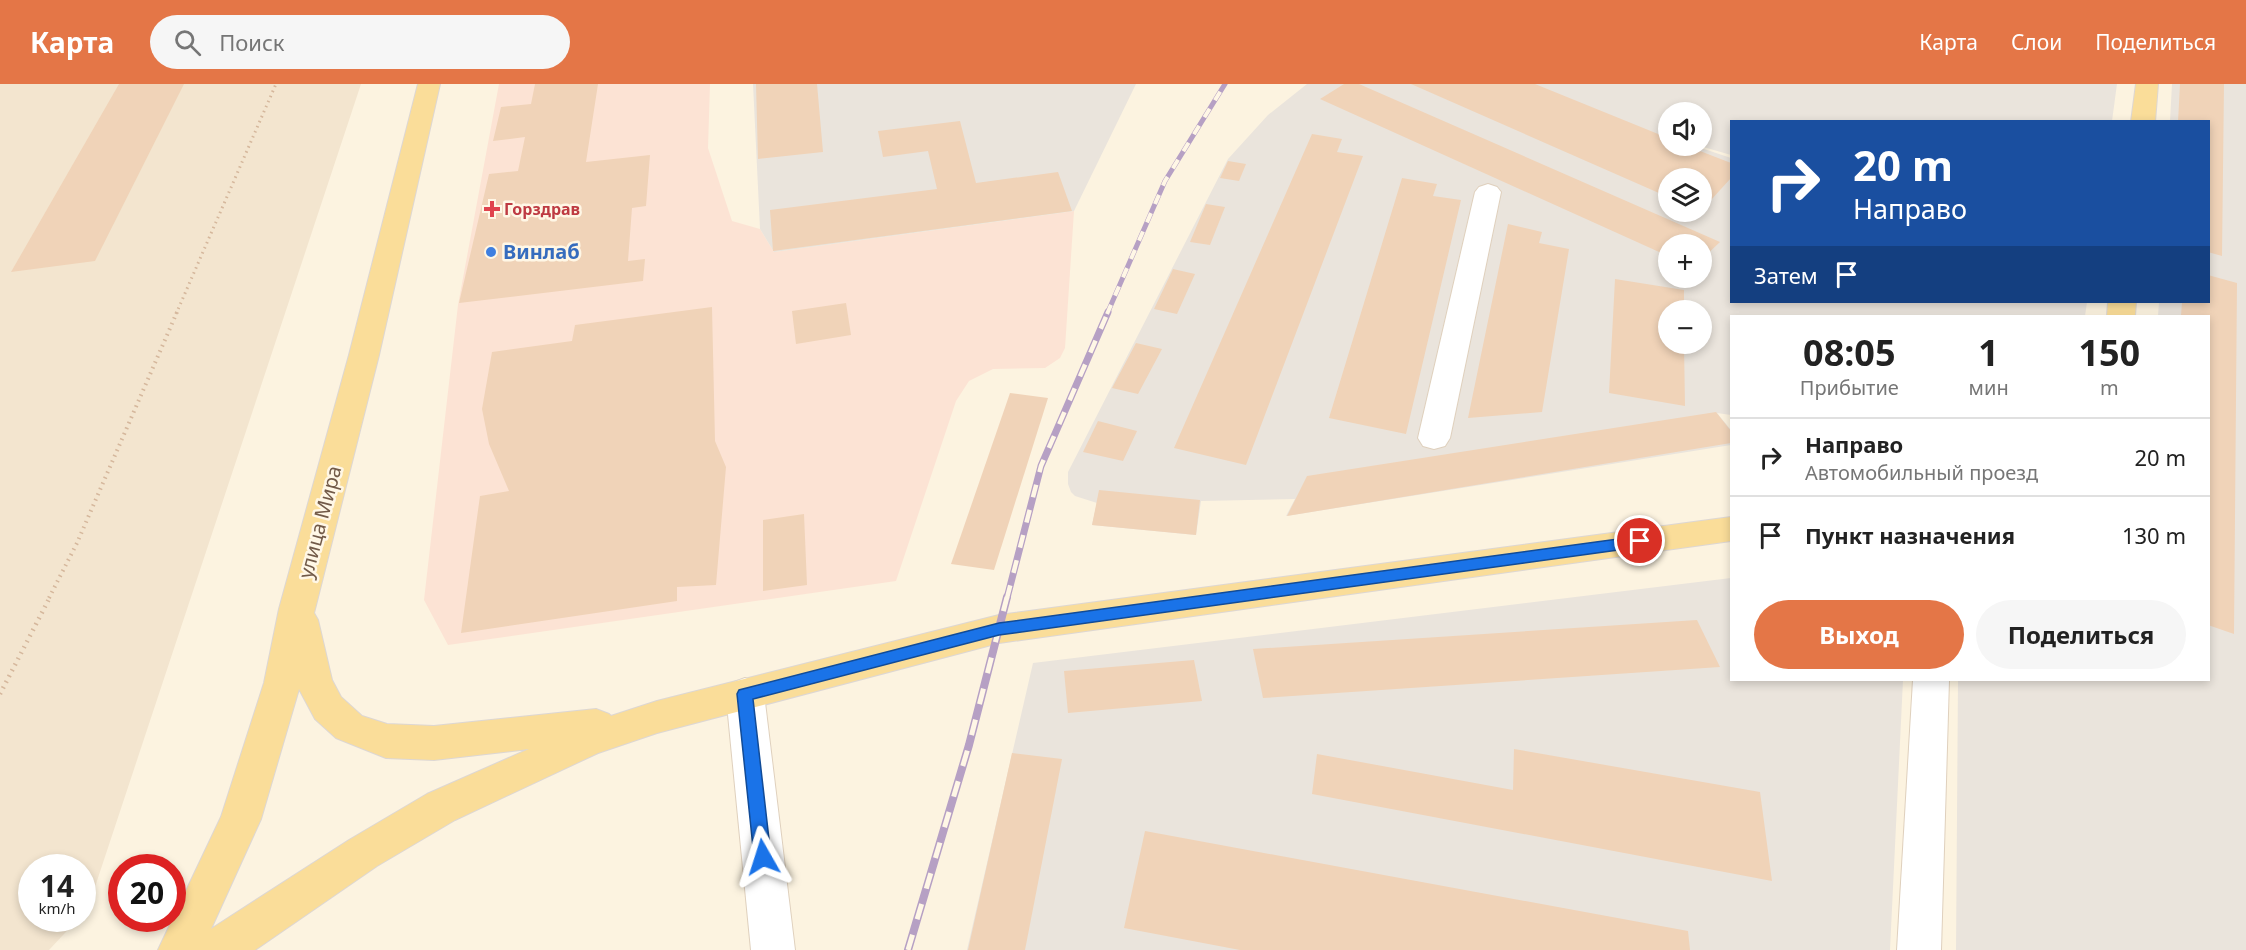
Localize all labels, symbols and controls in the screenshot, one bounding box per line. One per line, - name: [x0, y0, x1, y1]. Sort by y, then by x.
- search box: [150, 15, 570, 69]
- text: Карта: [30, 23, 114, 61]
- icon: search: [171, 26, 204, 59]
- text: Поиск: [219, 27, 285, 57]
- text: Карта: [1919, 28, 1978, 56]
- text: Слои: [2011, 28, 2062, 56]
- text: Поделиться: [2095, 28, 2216, 56]
- map controls: [1658, 102, 1712, 354]
- button: sound: [1658, 102, 1712, 156]
- text: 20 m: [1853, 136, 1953, 193]
- icon: right: [1754, 144, 1832, 222]
- button: layers: [1658, 168, 1712, 222]
- text: Направо: [1853, 190, 1967, 227]
- place label: Горздрав: [504, 198, 580, 220]
- marker: Горздрав: [485, 202, 499, 216]
- button: +: [1658, 234, 1712, 288]
- place label: Винлаб: [503, 238, 580, 265]
- marker: Винлаб: [484, 245, 498, 259]
- icon: arrive: [1830, 258, 1863, 291]
- text: Затем: [1754, 260, 1818, 290]
- button: −: [1658, 300, 1712, 354]
- text: 08:05: [1803, 328, 1896, 377]
- text: 1: [1978, 328, 1999, 377]
- text: 150: [2078, 328, 2140, 377]
- text: Прибытие: [1800, 374, 1899, 401]
- text: мин: [1969, 374, 2009, 401]
- text: m: [2100, 374, 2119, 401]
- text: Направо: [1805, 429, 1903, 459]
- icon: right: [1754, 441, 1787, 474]
- text: 20 m: [2135, 442, 2186, 472]
- text: Автомобильный проезд: [1805, 459, 2038, 486]
- street label: улица Мира: [291, 462, 348, 581]
- pin: [1614, 515, 1665, 566]
- icon: arrive: [1754, 519, 1787, 552]
- text: Пункт назначения: [1805, 520, 2015, 550]
- text: 130 m: [2122, 520, 2186, 550]
- icon: arrive: [1623, 524, 1656, 557]
- button: Выход: [1754, 600, 1964, 669]
- button: Поделиться: [1976, 600, 2186, 669]
- position arrow: [731, 825, 795, 889]
- speed limit sign: 20: [108, 854, 186, 932]
- text: 14: [40, 865, 74, 906]
- text: km/h: [39, 898, 75, 918]

